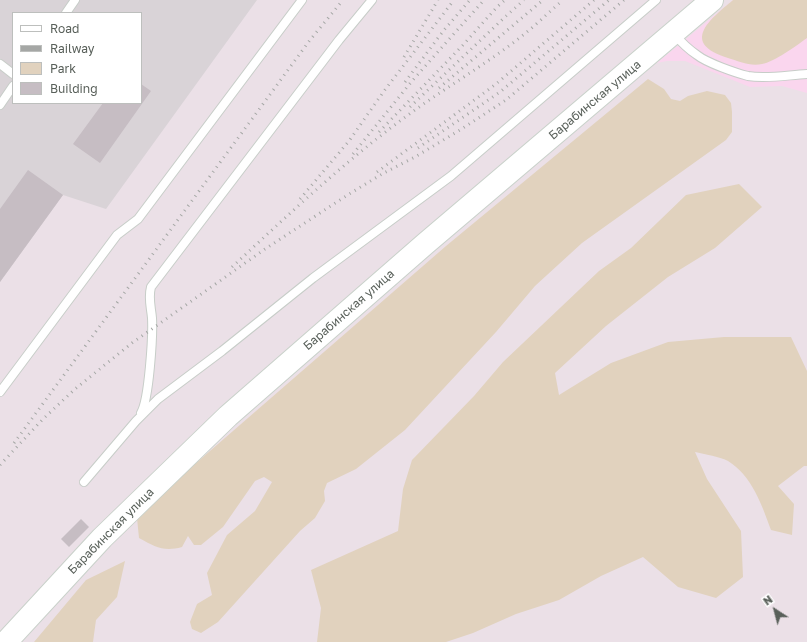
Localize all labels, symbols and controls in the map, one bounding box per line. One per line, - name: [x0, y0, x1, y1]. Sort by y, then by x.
- legend: [12, 12, 142, 104]
- text: Road: [50, 21, 79, 36]
- text: Railway: [50, 41, 95, 56]
- street label: Барабинская улица: [546, 57, 644, 143]
- text: Park: [50, 61, 76, 76]
- text: Building: [50, 81, 98, 96]
- street label: Барабинская улица: [301, 267, 397, 353]
- street label: Барабинская улица: [65, 485, 157, 577]
- north arrow: [755, 590, 795, 630]
- text: N: [760, 592, 775, 608]

